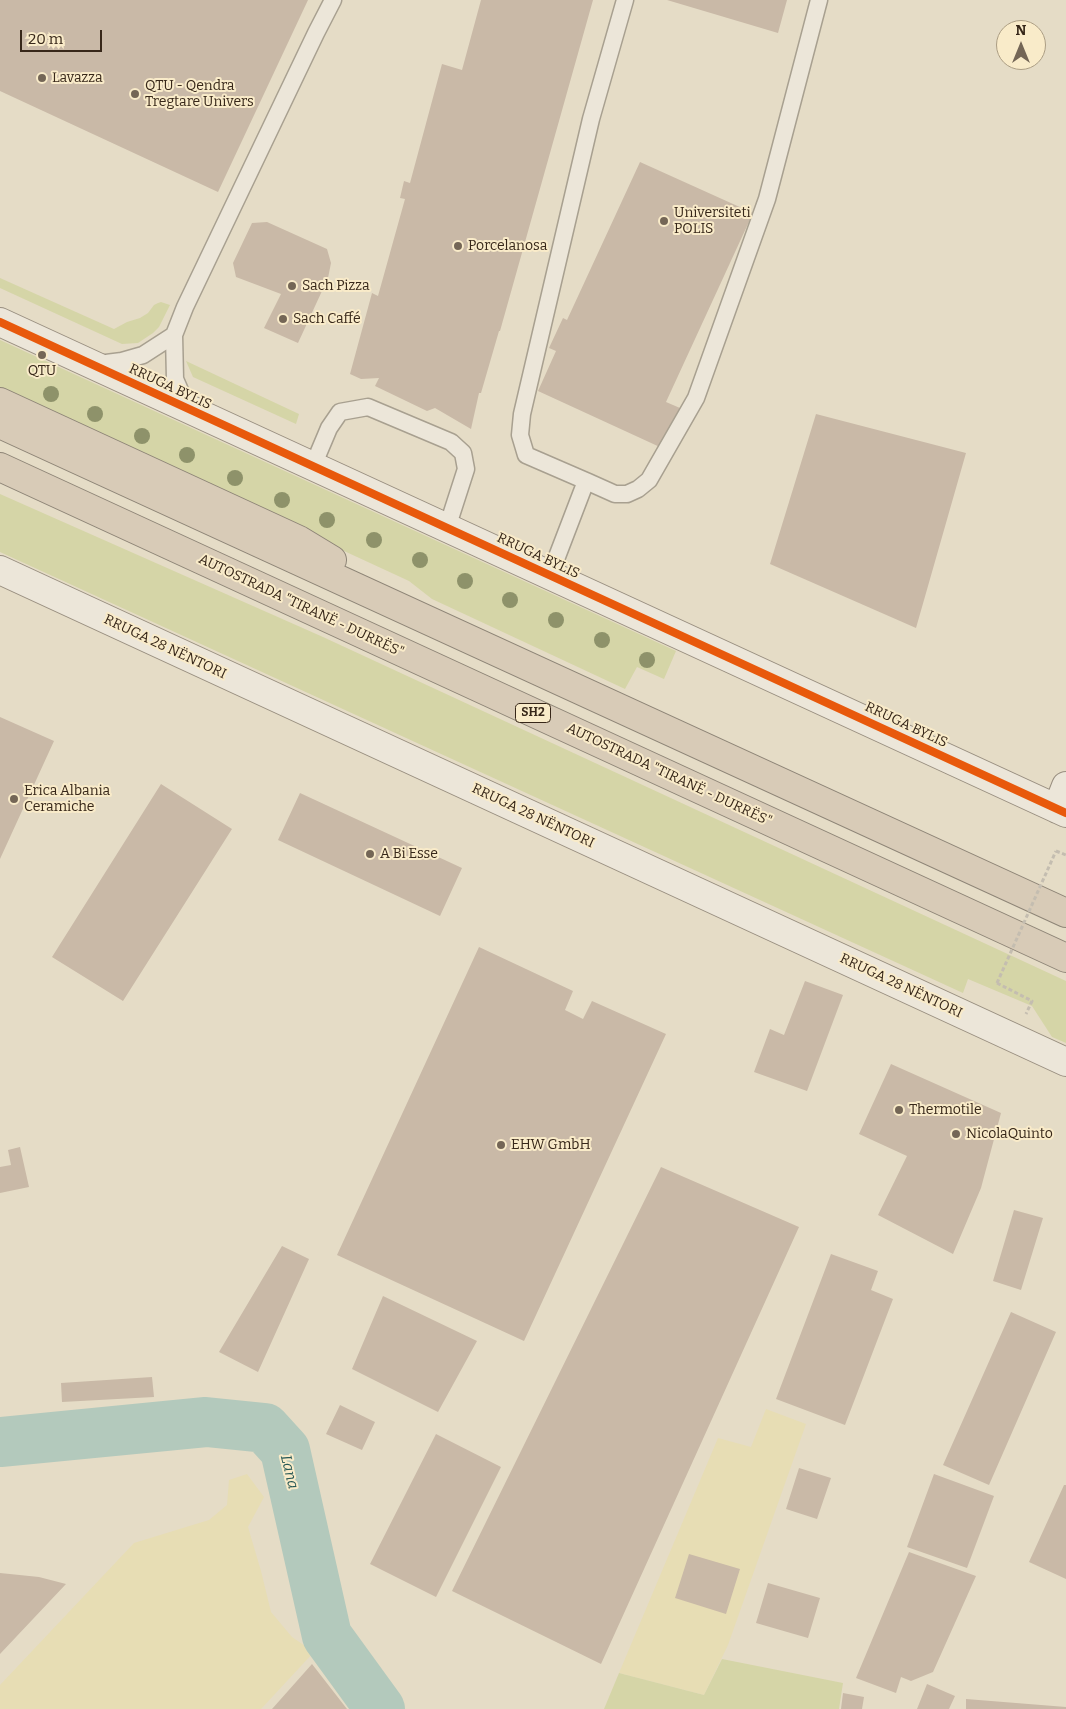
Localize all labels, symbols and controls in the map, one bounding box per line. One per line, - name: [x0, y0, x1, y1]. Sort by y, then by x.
- scale bar: [22, 20, 105, 52]
- north arrow: [996, 20, 1046, 70]
- text: N: [1016, 22, 1026, 39]
- text: 20 m: [28, 30, 63, 48]
- place label: Lavazza: [52, 70, 103, 86]
- marker: Lavazza: [36, 72, 48, 84]
- place label: QTU - Qendra Tregtare Univers: [145, 78, 254, 110]
- marker: QTU - Qendra Tregtare Univers: [129, 88, 141, 100]
- place label: Universiteti POLIS: [674, 205, 751, 238]
- marker: Universiteti POLIS: [658, 215, 670, 227]
- place label: Porcelanosa: [468, 238, 547, 254]
- marker: Porcelanosa: [452, 240, 464, 252]
- place label: Sach Pizza: [302, 278, 370, 294]
- marker: Sach Pizza: [286, 280, 298, 292]
- place label: Sach Caffé: [293, 311, 361, 327]
- marker: Sach Caffé: [277, 313, 289, 325]
- marker: QTU: [36, 349, 48, 361]
- street label: RRUGA BYLIS: [126, 361, 214, 413]
- place label: QTU: [28, 363, 56, 379]
- street label: RRUGA BYLIS: [494, 530, 582, 582]
- street label: AUTOSTRADA "TIRANË - DURRËS": [196, 551, 406, 661]
- street label: RRUGA 28 NËNTORI: [101, 611, 229, 683]
- street label: RRUGA BYLIS: [862, 699, 950, 751]
- road number: SH2: [516, 704, 550, 722]
- street label: AUTOSTRADA "TIRANË - DURRËS": [564, 720, 774, 830]
- street label: RRUGA 28 NËNTORI: [469, 780, 597, 852]
- place label: Erica Albania Ceramiche: [24, 783, 110, 816]
- marker: Erica Albania Ceramiche: [8, 793, 20, 805]
- place label: A Bi Esse: [380, 846, 438, 862]
- marker: A Bi Esse: [364, 848, 376, 860]
- street label: RRUGA 28 NËNTORI: [837, 950, 965, 1022]
- place label: Thermotile: [909, 1102, 982, 1118]
- marker: Thermotile: [893, 1104, 905, 1116]
- place label: NicolaQuinto: [966, 1126, 1053, 1142]
- marker: NicolaQuinto: [950, 1128, 962, 1140]
- place label: EHW GmbH: [511, 1137, 591, 1153]
- marker: EHW GmbH: [495, 1139, 507, 1151]
- water label: Lana: [276, 1453, 302, 1491]

